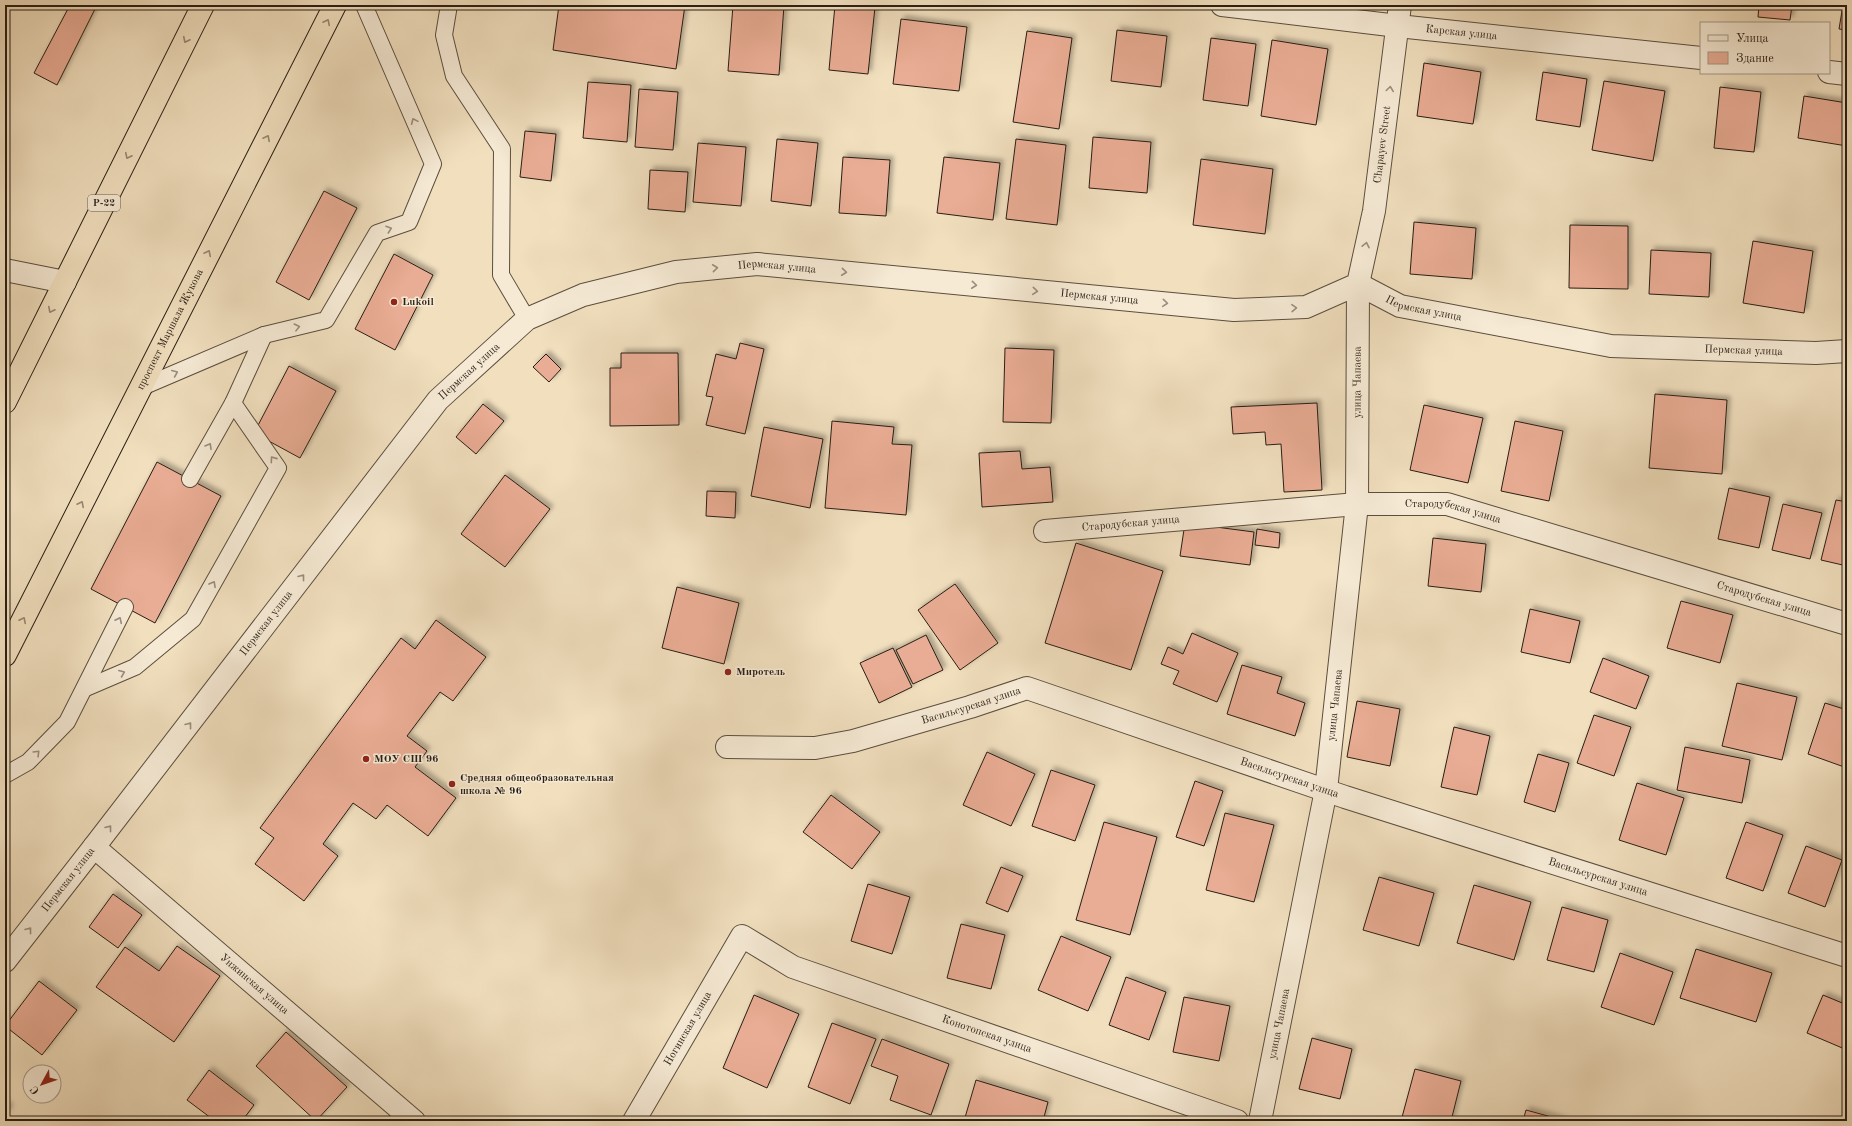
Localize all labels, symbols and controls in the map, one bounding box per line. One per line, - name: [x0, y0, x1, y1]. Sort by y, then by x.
- one-way arrow: [322, 19, 329, 26]
- legend: [1700, 22, 1830, 74]
- street label: Карская улица: [1425, 23, 1498, 42]
- text: Улица: [1736, 33, 1769, 45]
- one-way arrow: [183, 36, 191, 43]
- text: Здание: [1736, 53, 1774, 65]
- one-way arrow: [1385, 86, 1394, 92]
- street label: Chapayev Street: [1372, 105, 1393, 184]
- one-way arrow: [411, 118, 419, 125]
- one-way arrow: [263, 134, 270, 142]
- one-way arrow: [125, 152, 133, 160]
- road number: Р-22: [88, 195, 120, 211]
- one-way arrow: [385, 225, 392, 233]
- one-way arrow: [1362, 242, 1370, 249]
- one-way arrow: [203, 250, 211, 258]
- street label: Пермская улица: [737, 258, 817, 275]
- one-way arrow: [712, 264, 718, 273]
- street label: проспект Маршала Жукова: [135, 267, 206, 392]
- one-way arrow: [841, 267, 848, 276]
- one-way arrow: [971, 280, 977, 289]
- one-way arrow: [1032, 286, 1038, 295]
- street label: Пермская улица: [1060, 288, 1139, 306]
- street label: Пермская улица: [1383, 294, 1463, 323]
- marker: Lukoil: [389, 297, 399, 307]
- place label: Lukoil: [402, 297, 434, 308]
- one-way arrow: [1162, 298, 1168, 307]
- one-way arrow: [1291, 304, 1297, 312]
- one-way arrow: [48, 306, 56, 313]
- one-way arrow: [294, 324, 300, 332]
- street label: Пермская улица: [437, 341, 502, 402]
- street label: Пермская улица: [1704, 344, 1784, 357]
- street label: улица Чапаева: [1352, 346, 1363, 418]
- one-way arrow: [172, 369, 179, 377]
- one-way arrow: [205, 443, 212, 450]
- one-way arrow: [270, 456, 278, 463]
- street label: Стародубская улица: [1405, 498, 1503, 526]
- one-way arrow: [76, 500, 84, 508]
- street label: Стародубская улица: [1081, 514, 1181, 533]
- one-way arrow: [297, 575, 304, 582]
- street label: Стародубская улица: [1715, 580, 1813, 619]
- one-way arrow: [208, 581, 215, 588]
- street label: Пермская улица: [238, 588, 295, 658]
- one-way arrow: [114, 616, 122, 624]
- one-way arrow: [18, 617, 25, 624]
- marker: Миротель: [723, 667, 733, 677]
- place label: Миротель: [736, 667, 785, 678]
- street label: улица Чапаева: [1326, 668, 1345, 741]
- one-way arrow: [118, 669, 125, 677]
- street label: Васильсурская улица: [920, 685, 1023, 726]
- one-way arrow: [184, 722, 191, 729]
- one-way arrow: [32, 750, 40, 758]
- marker: МОУ СШ 96: [361, 754, 371, 764]
- place label: МОУ СШ 96: [374, 754, 438, 765]
- street label: Васильсурская улица: [1239, 756, 1341, 800]
- place label: Средняя общеобразовательная школа № 96: [460, 773, 614, 797]
- marker: Средняя общеобразовательная школа № 96: [447, 779, 457, 789]
- one-way arrow: [105, 825, 112, 832]
- street label: Пермская улица: [40, 845, 97, 914]
- street label: Васильсурская улица: [1547, 856, 1649, 898]
- one-way arrow: [24, 928, 31, 935]
- street label: Унжинская улица: [218, 952, 291, 1017]
- street label: улица Чапаева: [1267, 987, 1292, 1060]
- street label: Ногинская улица: [662, 989, 714, 1067]
- street label: Конотопская улица: [940, 1014, 1034, 1055]
- north arrow: [22, 1064, 62, 1104]
- text: С: [29, 1083, 42, 1096]

